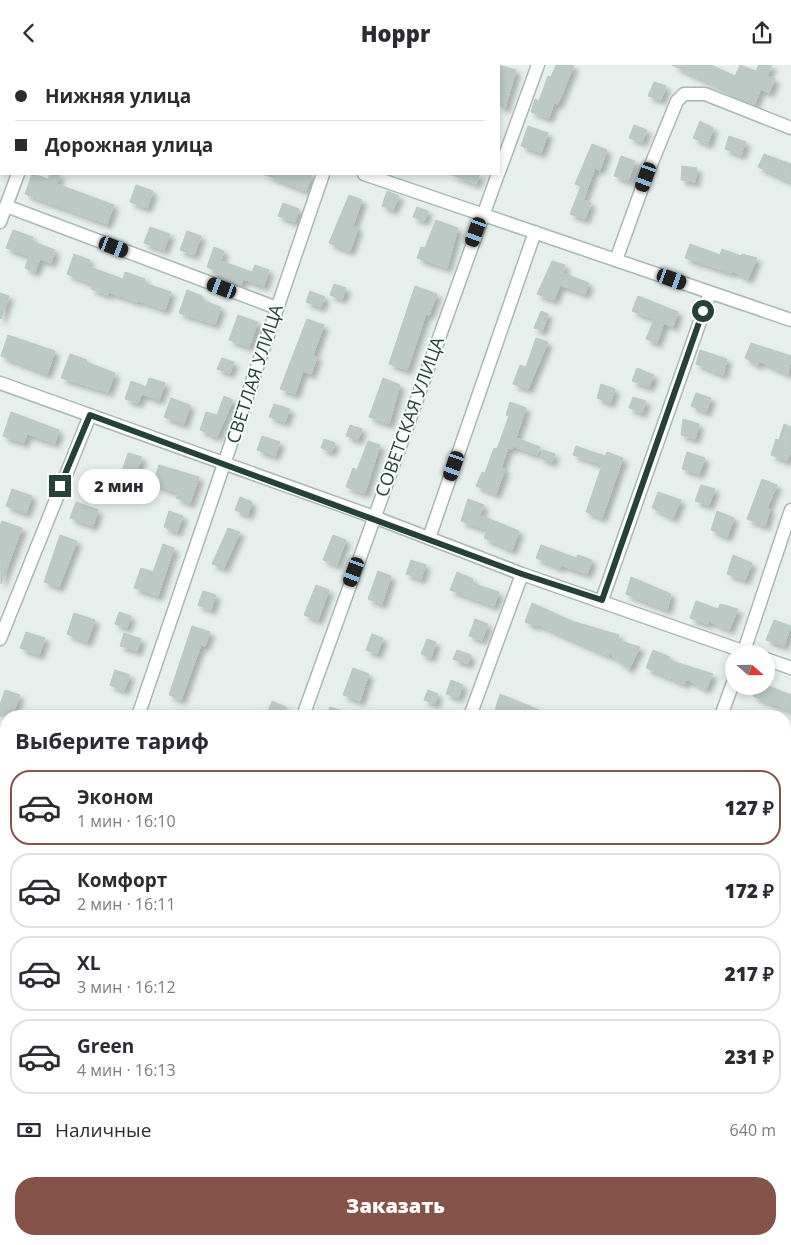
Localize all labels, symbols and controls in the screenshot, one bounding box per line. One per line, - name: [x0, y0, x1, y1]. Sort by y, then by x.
- text: Hoppr: [361, 18, 430, 48]
- icon: back: [15, 19, 43, 47]
- icon: share: [748, 19, 776, 47]
- text: Нижняя улица: [45, 83, 191, 109]
- text: Дорожная улица: [45, 132, 213, 158]
- car: [633, 160, 658, 194]
- car: [463, 215, 488, 249]
- car: [97, 235, 130, 259]
- car: [655, 267, 688, 291]
- car: [205, 276, 238, 300]
- street label: СВЕТЛАЯ УЛИЦА: [220, 300, 288, 446]
- route start: [692, 300, 714, 322]
- street label: СОВЕТСКАЯ УЛИЦА: [369, 333, 449, 500]
- car: [442, 449, 465, 483]
- callout: 2 мин: [78, 469, 160, 503]
- route end: [49, 475, 71, 497]
- text: 2 мин: [94, 475, 144, 497]
- car: [341, 555, 366, 589]
- north arrow: [725, 645, 775, 695]
- map controls: [725, 645, 775, 695]
- text: Выберите тариф: [15, 725, 209, 755]
- text: Эконом: [77, 784, 154, 810]
- icon: car: [17, 785, 62, 830]
- text: 127 ₽: [725, 795, 774, 821]
- text: 1 мин · 16:10: [77, 810, 176, 832]
- text: Комфорт: [77, 867, 167, 893]
- icon: car: [17, 868, 62, 913]
- text: 172 ₽: [725, 878, 774, 904]
- text: 2 мин · 16:11: [77, 893, 176, 915]
- text: XL: [77, 950, 100, 976]
- icon: car: [17, 951, 62, 996]
- text: 217 ₽: [725, 961, 774, 987]
- text: 3 мин · 16:12: [77, 976, 176, 998]
- text: Green: [77, 1033, 134, 1059]
- icon: car: [17, 1034, 62, 1079]
- text: 231 ₽: [725, 1044, 774, 1070]
- text: 4 мин · 16:13: [77, 1059, 176, 1081]
- icon: cash: [15, 1116, 43, 1144]
- text: Наличные: [55, 1117, 151, 1143]
- text: 640 m: [730, 1119, 776, 1141]
- button: Заказать: [15, 1177, 776, 1235]

